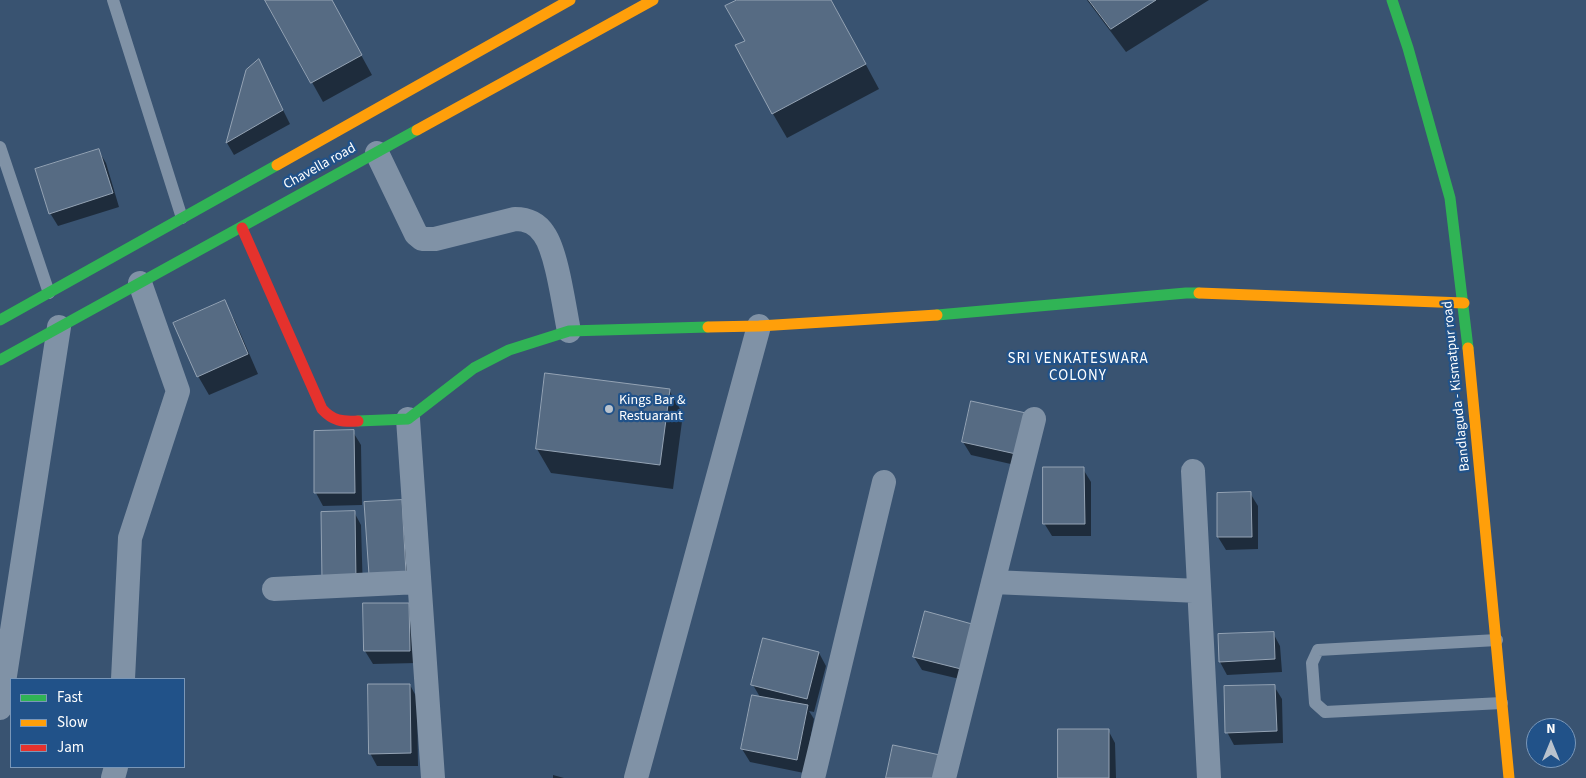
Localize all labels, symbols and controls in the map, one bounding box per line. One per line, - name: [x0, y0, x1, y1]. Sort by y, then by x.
- street label: Chavella road: [281, 140, 359, 194]
- street label: Bandlaguda - Kismatpur road: [1440, 300, 1474, 472]
- district label: SRI VENKATESWARA COLONY: [1005, 351, 1151, 386]
- place label: Kings Bar & Restuarant: [619, 393, 685, 426]
- marker: Kings Bar & Restuarant: [603, 403, 615, 415]
- legend: [10, 678, 185, 768]
- text: Fast: [57, 687, 83, 708]
- text: Slow: [57, 712, 88, 733]
- north arrow: [1526, 718, 1576, 768]
- text: N: [1546, 719, 1556, 739]
- text: Jam: [57, 737, 84, 758]

